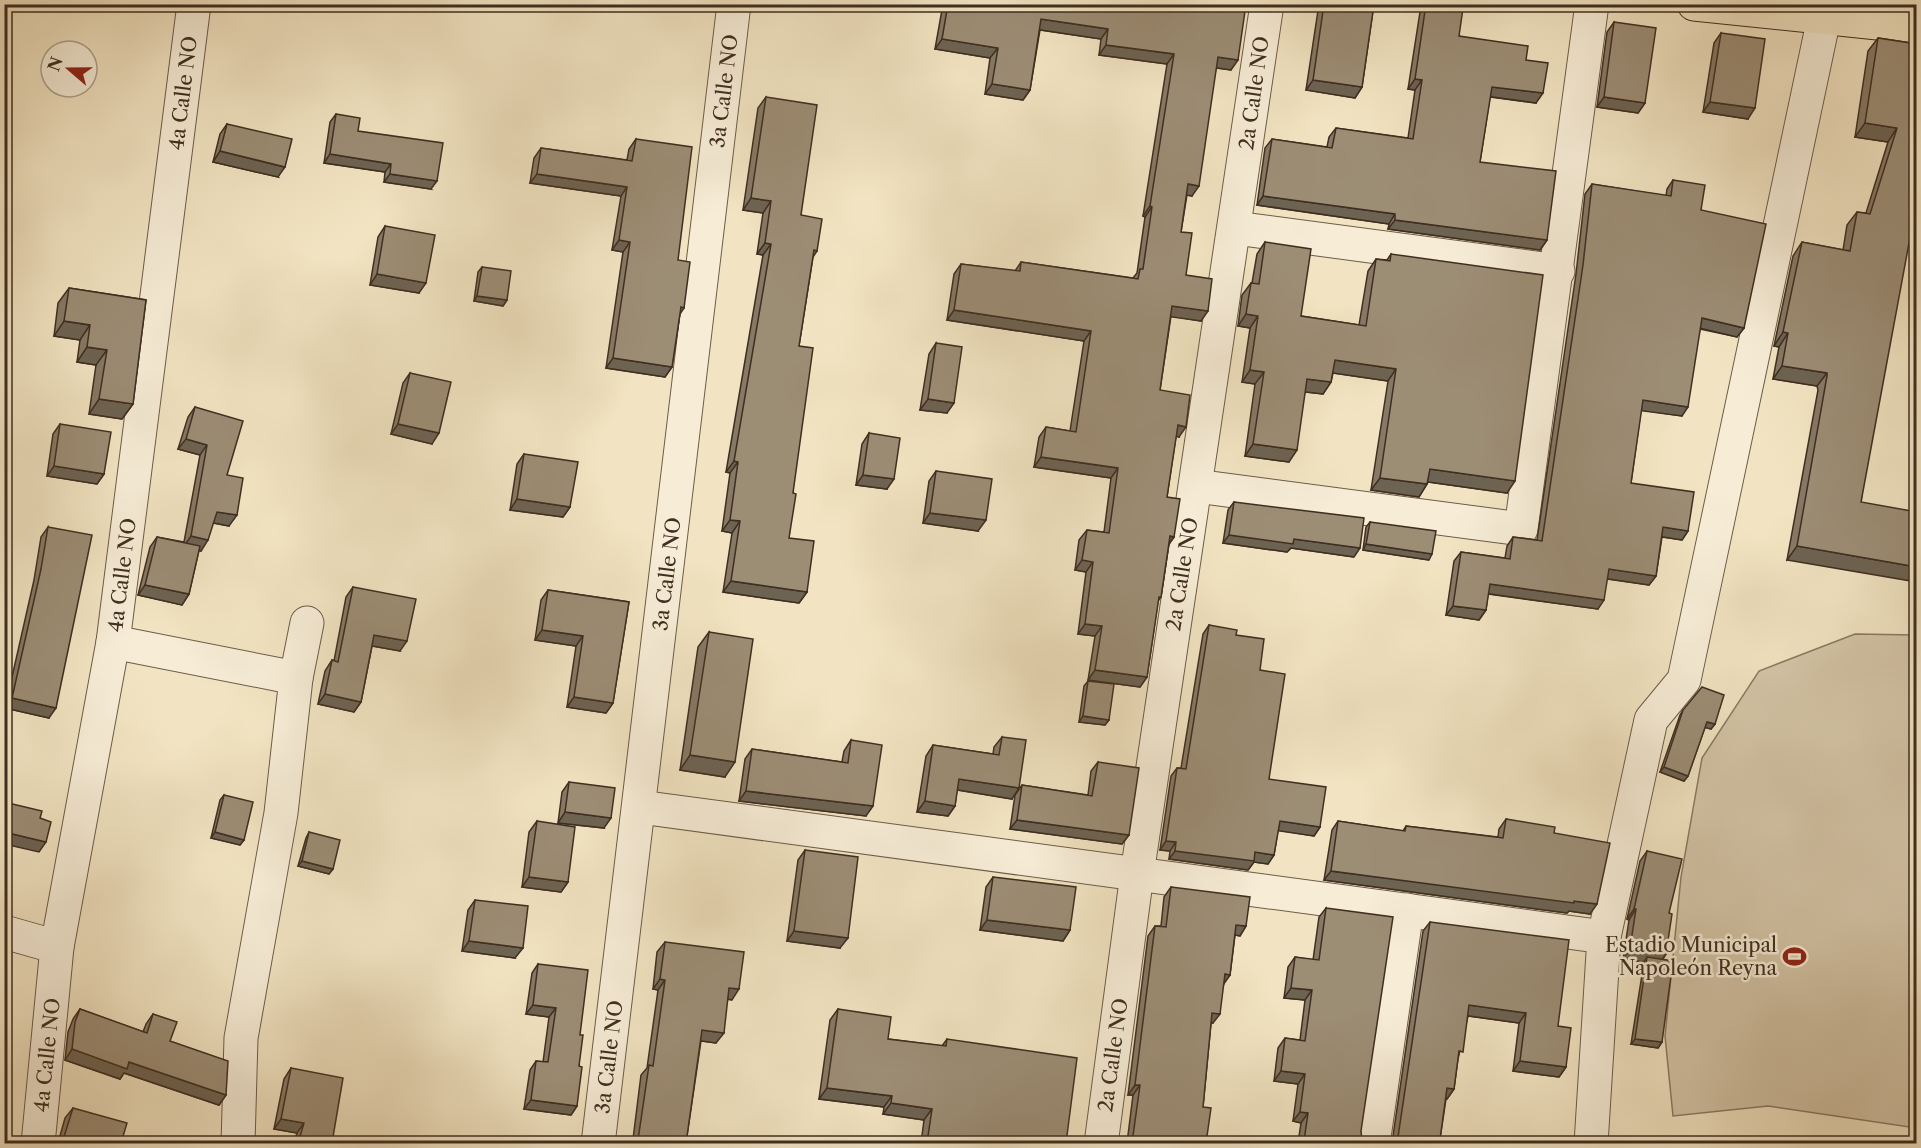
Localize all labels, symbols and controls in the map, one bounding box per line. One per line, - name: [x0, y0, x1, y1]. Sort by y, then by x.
- street label: 3a Calle NO: [705, 33, 743, 149]
- street label: 4a Calle NO: [164, 35, 202, 151]
- street label: 2a Calle NO: [1234, 35, 1274, 151]
- north arrow: [39, 39, 99, 99]
- text: N: [43, 54, 67, 74]
- street label: 3a Calle NO: [648, 516, 686, 632]
- street label: 2a Calle NO: [1161, 516, 1203, 632]
- street label: 4a Calle NO: [103, 517, 141, 633]
- place label: Estadio Municipal Napoleón Reyna: [1605, 933, 1777, 980]
- sports icon: Estadio Municipal Napoleón Reyna: [1782, 943, 1808, 969]
- street label: 4a Calle NO: [29, 997, 65, 1113]
- street label: 2a Calle NO: [1093, 997, 1133, 1113]
- street label: 3a Calle NO: [590, 999, 628, 1115]

